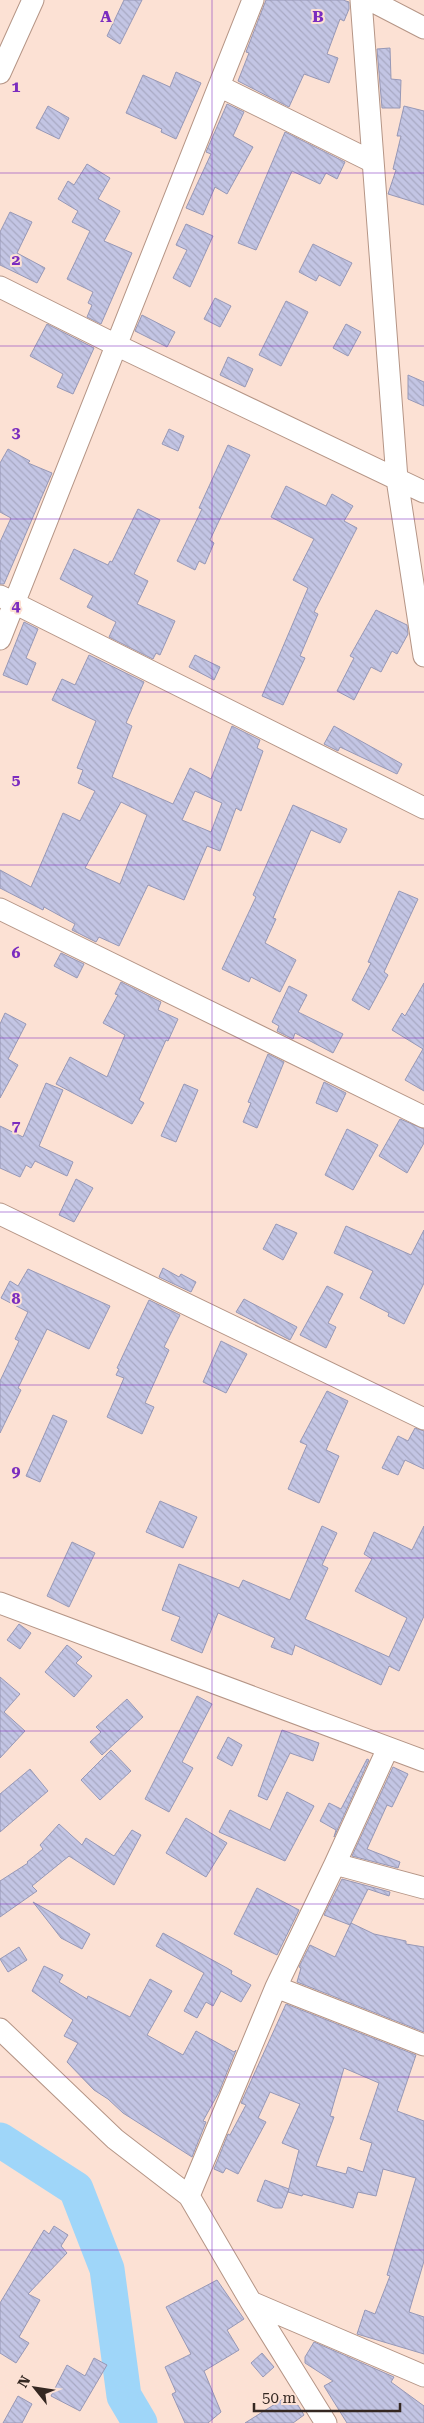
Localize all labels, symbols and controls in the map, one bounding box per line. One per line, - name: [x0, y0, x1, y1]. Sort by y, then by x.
- text: A: [100, 7, 112, 26]
- text: B: [312, 7, 324, 26]
- text: 1: [12, 77, 21, 96]
- text: 2: [12, 250, 21, 269]
- text: 3: [12, 423, 21, 442]
- text: 4: [12, 596, 21, 615]
- text: 5: [12, 770, 21, 789]
- text: 6: [12, 943, 21, 962]
- text: 7: [12, 1116, 21, 1135]
- text: 8: [12, 1289, 21, 1308]
- text: 9: [12, 1462, 21, 1481]
- north arrow: [10, 2363, 60, 2413]
- text: N: [14, 2373, 33, 2390]
- scale bar: [254, 2380, 400, 2412]
- text: 50 m: [262, 2389, 297, 2407]

